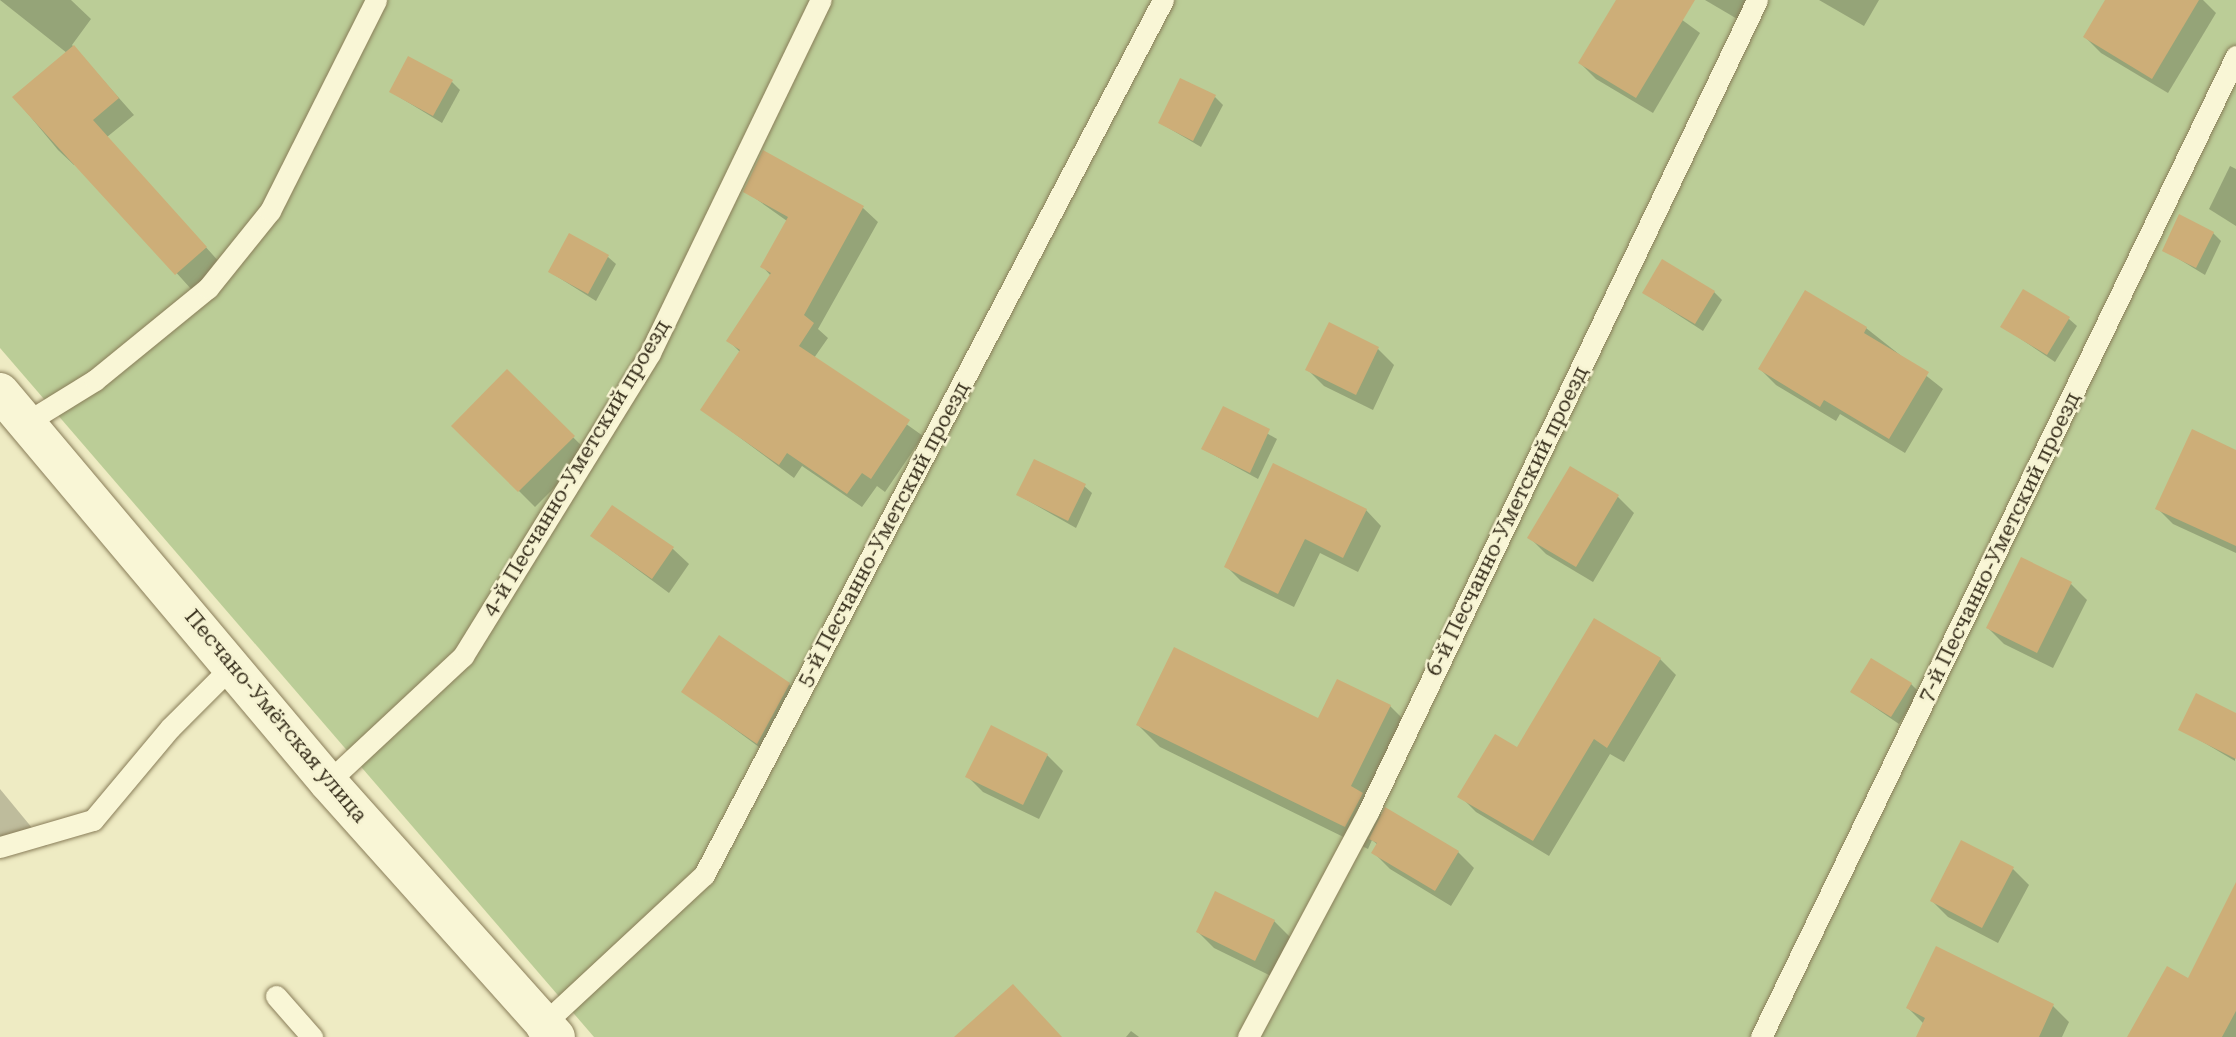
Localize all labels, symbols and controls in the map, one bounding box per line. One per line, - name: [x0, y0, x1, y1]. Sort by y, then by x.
- street label: 4-й Песчанно-Уметский проезд: [477, 315, 675, 621]
- street label: 6-й Песчанно-Уметский проезд: [1421, 362, 1593, 680]
- street label: 5-й Песчанно-Уметский проезд: [792, 377, 974, 691]
- street label: 7-й Песчанно-Уметский проезд: [1913, 388, 2085, 706]
- street label: Песчано-Умётская улица: [179, 604, 373, 828]

